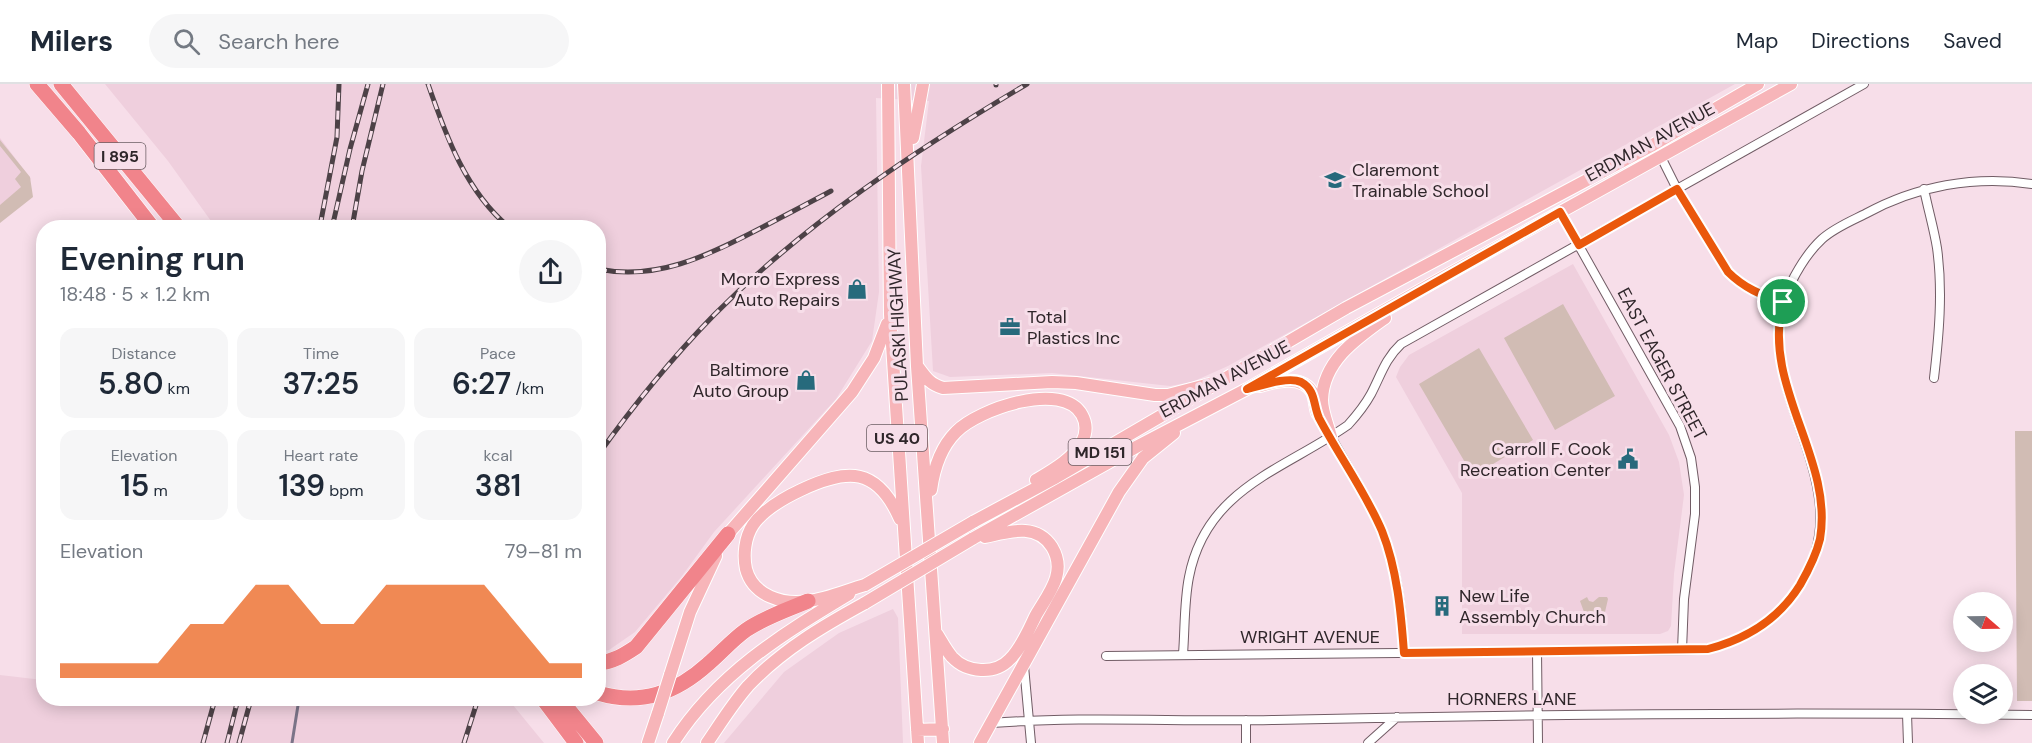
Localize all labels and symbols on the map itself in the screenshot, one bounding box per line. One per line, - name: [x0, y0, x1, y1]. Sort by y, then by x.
- street label: ERDMAN AVENUE: [1581, 97, 1719, 187]
- road number: I 895: [94, 143, 146, 169]
- place label: Claremont Trainable School: [1352, 158, 1489, 203]
- school or university icon: Claremont Trainable School: [1323, 168, 1347, 192]
- street label: PULASKI HIGHWAY: [882, 247, 914, 402]
- place label: Morro Express Auto Repairs: [721, 267, 840, 312]
- pin: [1757, 276, 1808, 327]
- shop icon: Morro Express Auto Repairs: [845, 277, 869, 301]
- street label: EAST EAGER STREET: [1612, 284, 1712, 444]
- place label: Total Plastics Inc: [1027, 305, 1120, 350]
- office icon: Total Plastics Inc: [998, 315, 1022, 339]
- street label: ERDMAN AVENUE: [1156, 335, 1294, 423]
- place label: Baltimore Auto Group: [692, 358, 789, 403]
- shop icon: Baltimore Auto Group: [794, 368, 818, 392]
- road number: US 40: [867, 425, 927, 451]
- place label: Carroll F. Cook Recreation Center: [1460, 437, 1611, 482]
- road number: MD 151: [1068, 439, 1132, 465]
- public building icon: Carroll F. Cook Recreation Center: [1616, 447, 1640, 471]
- place label: New Life Assembly Church: [1459, 584, 1606, 629]
- north arrow: [1953, 592, 2013, 652]
- building icon: New Life Assembly Church: [1430, 594, 1454, 618]
- street label: WRIGHT AVENUE: [1240, 625, 1380, 649]
- street label: HORNERS LANE: [1447, 687, 1577, 711]

